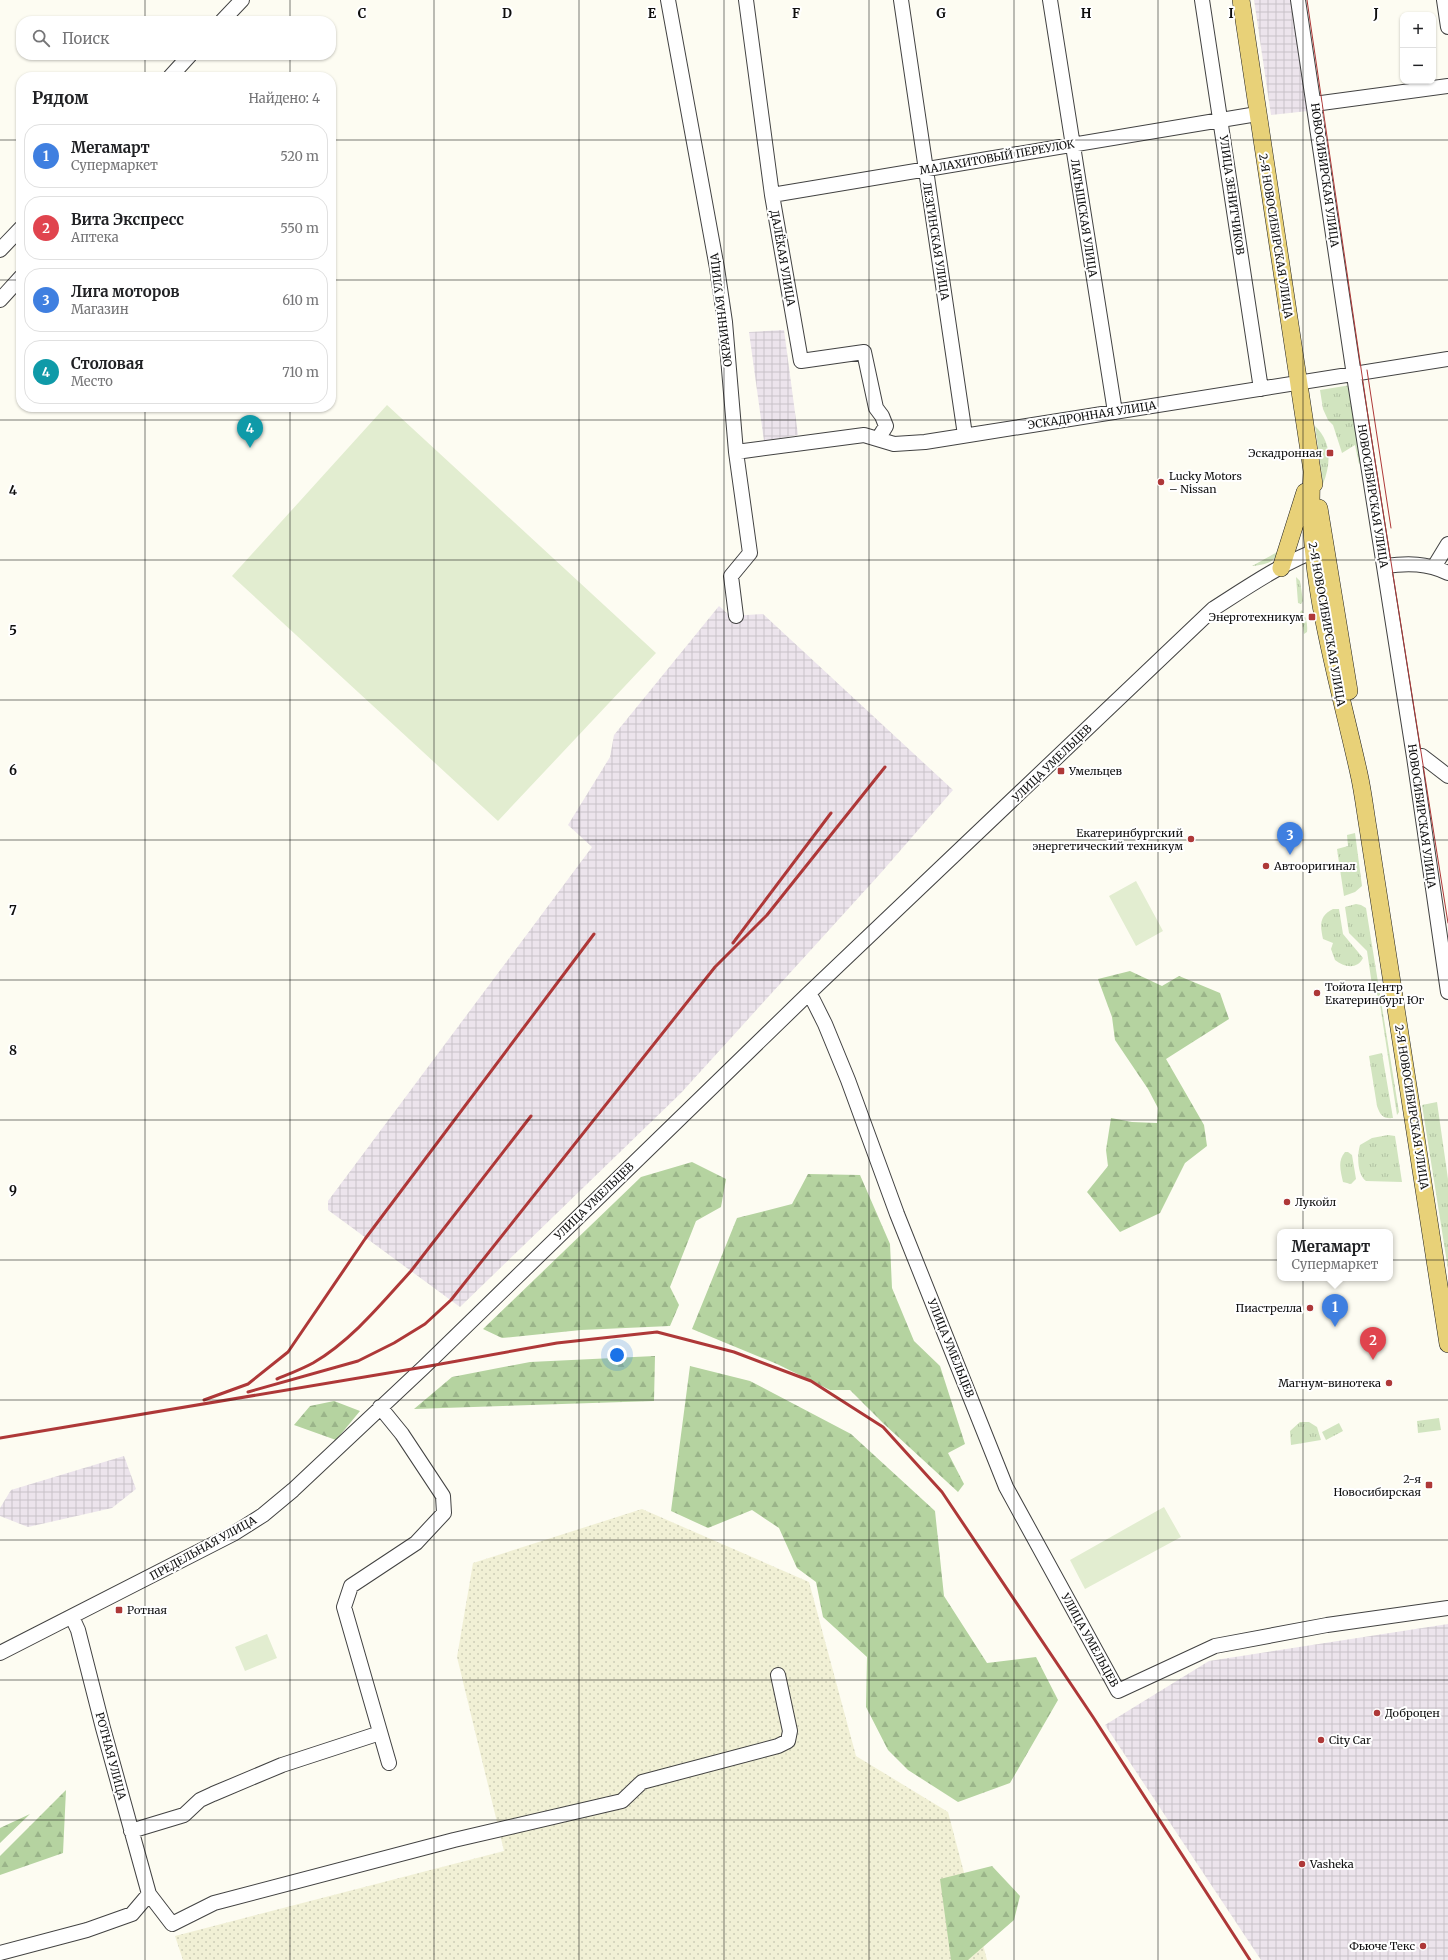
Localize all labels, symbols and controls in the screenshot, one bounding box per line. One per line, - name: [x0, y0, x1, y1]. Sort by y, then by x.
- text: C: [358, 5, 367, 22]
- text: D: [502, 5, 512, 22]
- text: E: [648, 5, 657, 22]
- text: F: [792, 5, 800, 22]
- text: G: [936, 5, 946, 22]
- text: H: [1081, 5, 1092, 22]
- text: I: [1228, 5, 1234, 22]
- text: J: [1372, 5, 1379, 22]
- map controls: [1400, 12, 1436, 84]
- button: +: [1400, 12, 1436, 48]
- search box: [16, 16, 336, 60]
- icon: search: [30, 27, 52, 49]
- text: Поиск: [62, 29, 109, 48]
- button: −: [1400, 48, 1436, 84]
- text: Рядом: [32, 87, 88, 109]
- text: Найдено: 4: [248, 90, 320, 107]
- street label: НОВОСИБИРСКАЯ УЛИЦА: [1308, 102, 1342, 248]
- street label: УЛИЦА ЗЕНИТЧИКОВ: [1217, 133, 1247, 256]
- street label: МАЛАХИТОВЫЙ ПЕРЕУЛОК: [918, 136, 1076, 178]
- text: Мегамарт: [71, 138, 150, 157]
- text: 1: [43, 148, 49, 165]
- text: 520 m: [280, 148, 319, 165]
- street label: 2-Я НОВОСИБИРСКАЯ УЛИЦА: [1256, 153, 1296, 320]
- text: Супермаркет: [71, 157, 158, 174]
- street label: ЛАТЫШСКАЯ УЛИЦА: [1068, 158, 1100, 278]
- street label: ЛЕЗГИНСКАЯ УЛИЦА: [920, 181, 952, 301]
- street label: ДАЛЁКАЯ УЛИЦА: [768, 209, 798, 307]
- text: Вита Экспресс: [71, 210, 184, 229]
- text: 2: [42, 220, 50, 237]
- text: 550 m: [280, 220, 319, 237]
- text: Аптека: [71, 229, 119, 246]
- street label: ОКРАИННАЯ УЛИЦА: [707, 252, 735, 368]
- text: Лига моторов: [71, 282, 180, 301]
- text: 3: [42, 292, 50, 309]
- text: 610 m: [282, 292, 319, 309]
- text: Магазин: [71, 301, 129, 318]
- text: Столовая: [71, 354, 144, 373]
- text: 4: [42, 364, 50, 381]
- text: 710 m: [282, 364, 319, 381]
- text: Место: [71, 373, 113, 390]
- street label: ЭСКАДРОННАЯ УЛИЦА: [1027, 398, 1157, 432]
- pin: 4: [237, 415, 263, 448]
- street label: НОВОСИБИРСКАЯ УЛИЦА: [1355, 423, 1391, 569]
- place label: Эскадронная: [1248, 446, 1322, 460]
- marker: Эскадронная: [1325, 448, 1335, 458]
- place label: Lucky Motors – Nissan: [1169, 469, 1242, 496]
- marker: Lucky Motors – Nissan: [1156, 477, 1166, 487]
- text: 4: [9, 482, 18, 499]
- street label: 2-Я НОВОСИБИРСКАЯ УЛИЦА: [1306, 541, 1348, 708]
- place label: Энерготехникум: [1209, 610, 1304, 624]
- marker: Энерготехникум: [1307, 612, 1317, 622]
- text: 5: [9, 622, 17, 639]
- street label: УЛИЦА УМЕЛЬЦЕВ: [1009, 721, 1095, 805]
- street label: НОВОСИБИРСКАЯ УЛИЦА: [1405, 743, 1439, 889]
- text: 6: [9, 762, 17, 779]
- place label: Умельцев: [1068, 764, 1122, 778]
- marker: Умельцев: [1056, 766, 1066, 776]
- pin: 3: [1277, 822, 1303, 855]
- place label: Екатеринбургский энергетический техникум: [1032, 826, 1183, 853]
- marker: Екатеринбургский энергетический техникум: [1186, 834, 1196, 844]
- place label: Автооригинал: [1273, 859, 1356, 873]
- marker: Автооригинал: [1261, 861, 1271, 871]
- text: 7: [9, 902, 17, 919]
- place label: Тойота Центр Екатеринбург Юг: [1325, 980, 1425, 1007]
- marker: Тойота Центр Екатеринбург Юг: [1312, 988, 1322, 998]
- street label: 2-Я НОВОСИБИРСКАЯ УЛИЦА: [1392, 1024, 1432, 1191]
- text: 8: [9, 1042, 17, 1059]
- street label: УЛИЦА УМЕЛЬЦЕВ: [551, 1159, 637, 1243]
- text: 9: [9, 1182, 17, 1199]
- place label: Лукойл: [1295, 1195, 1337, 1209]
- marker: Лукойл: [1282, 1197, 1292, 1207]
- popup: [1277, 1229, 1393, 1281]
- text: Мегамарт: [1292, 1237, 1370, 1256]
- text: Супермаркет: [1292, 1256, 1378, 1273]
- pin: 1: [1322, 1294, 1348, 1327]
- street label: УЛИЦА УМЕЛЬЦЕВ: [924, 1296, 977, 1400]
- place label: Пиастрелла: [1236, 1301, 1302, 1315]
- marker: Пиастрелла: [1305, 1303, 1315, 1313]
- pin: 2: [1360, 1327, 1386, 1360]
- your location: [607, 1345, 627, 1365]
- place label: Магнум-винотека: [1278, 1376, 1381, 1390]
- marker: Магнум-винотека: [1384, 1378, 1394, 1388]
- place label: 2-я Новосибирская: [1333, 1472, 1421, 1499]
- marker: 2-я Новосибирская: [1424, 1480, 1434, 1490]
- street label: ПРЕДЕЛЬНАЯ УЛИЦА: [147, 1513, 259, 1583]
- street label: УЛИЦА УМЕЛЬЦЕВ: [1058, 1590, 1122, 1690]
- place label: Ротная: [127, 1603, 168, 1617]
- marker: Ротная: [114, 1605, 124, 1615]
- place label: Доброцен: [1385, 1706, 1440, 1720]
- marker: Доброцен: [1372, 1708, 1382, 1718]
- street label: РОТНАЯ УЛИЦА: [93, 1711, 129, 1802]
- place label: City Car: [1329, 1733, 1371, 1747]
- marker: City Car: [1316, 1735, 1326, 1745]
- place label: Vasheka: [1309, 1857, 1354, 1871]
- marker: Vasheka: [1297, 1859, 1307, 1869]
- place label: Фьюче Текс: [1349, 1939, 1415, 1953]
- marker: Фьюче Текс: [1418, 1941, 1428, 1951]

